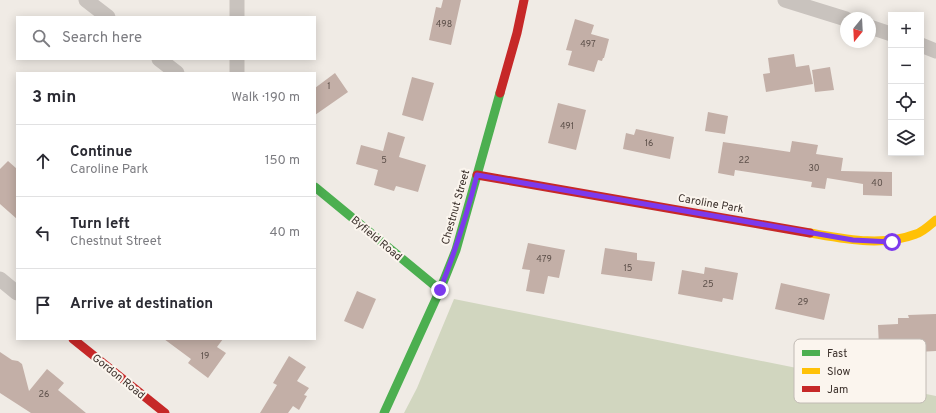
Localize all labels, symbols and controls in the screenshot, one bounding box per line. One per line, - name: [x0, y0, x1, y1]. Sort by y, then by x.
- north arrow: [840, 12, 876, 48]
- map controls: [888, 12, 924, 156]
- button: +: [888, 12, 924, 48]
- search box: [16, 16, 316, 60]
- house number: 498: [436, 19, 452, 30]
- icon: search: [30, 27, 52, 49]
- text: Search here: [62, 29, 142, 48]
- house number: 497: [580, 39, 596, 50]
- button: −: [888, 48, 924, 84]
- house number: 1: [327, 81, 331, 92]
- button: locate: [888, 84, 924, 120]
- text: 3 min: [32, 87, 76, 109]
- text: Walk · 190 m: [231, 90, 300, 106]
- button: layers: [888, 120, 924, 156]
- house number: 491: [560, 121, 574, 132]
- house number: 16: [645, 138, 653, 149]
- text: Continue: [70, 143, 132, 162]
- icon: ahead: [32, 150, 54, 172]
- text: 150 m: [265, 153, 300, 169]
- house number: 5: [381, 155, 387, 166]
- house number: 22: [738, 155, 750, 166]
- text: Caroline Park: [70, 162, 149, 178]
- house number: 30: [808, 163, 820, 174]
- street label: Chestnut Street: [439, 168, 473, 246]
- house number: 40: [871, 178, 883, 189]
- street label: Caroline Park: [677, 191, 745, 217]
- street label: Byfield Road: [348, 213, 405, 264]
- text: Turn left: [70, 215, 130, 234]
- icon: left: [32, 222, 54, 244]
- text: 40 m: [270, 225, 300, 241]
- route start: [883, 233, 901, 251]
- text: Chestnut Street: [70, 234, 162, 250]
- house number: 479: [536, 254, 552, 265]
- house number: 15: [624, 263, 632, 274]
- house number: 25: [702, 279, 714, 290]
- route end: [431, 281, 449, 299]
- icon: arrive: [32, 294, 54, 316]
- text: Arrive at destination: [70, 295, 213, 314]
- house number: 29: [798, 297, 808, 308]
- legend: [794, 339, 926, 403]
- text: Fast: [827, 347, 847, 361]
- street label: Gordon Road: [89, 351, 148, 402]
- house number: 19: [201, 351, 209, 362]
- text: Slow: [827, 365, 850, 379]
- text: Jam: [827, 383, 848, 397]
- house number: 26: [39, 389, 49, 400]

